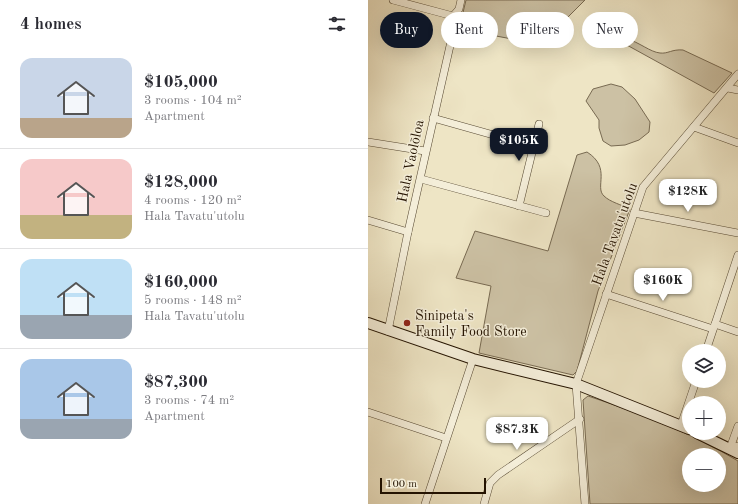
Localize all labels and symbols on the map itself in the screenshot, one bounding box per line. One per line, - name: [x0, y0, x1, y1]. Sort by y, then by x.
- street label: Hala Vaolōloa: [395, 118, 427, 204]
- pin: $105K: [491, 128, 547, 162]
- pin: $128K: [660, 179, 716, 213]
- street label: Hala Tavatu'utolu: [590, 180, 640, 288]
- pin: $160K: [635, 268, 691, 302]
- place label: Sinipeta's Family Food Store: [415, 309, 527, 339]
- marker: Sinipeta's Family Food Store: [402, 318, 412, 328]
- pin: $87.3K: [484, 417, 550, 451]
- scale bar: [380, 476, 486, 495]

